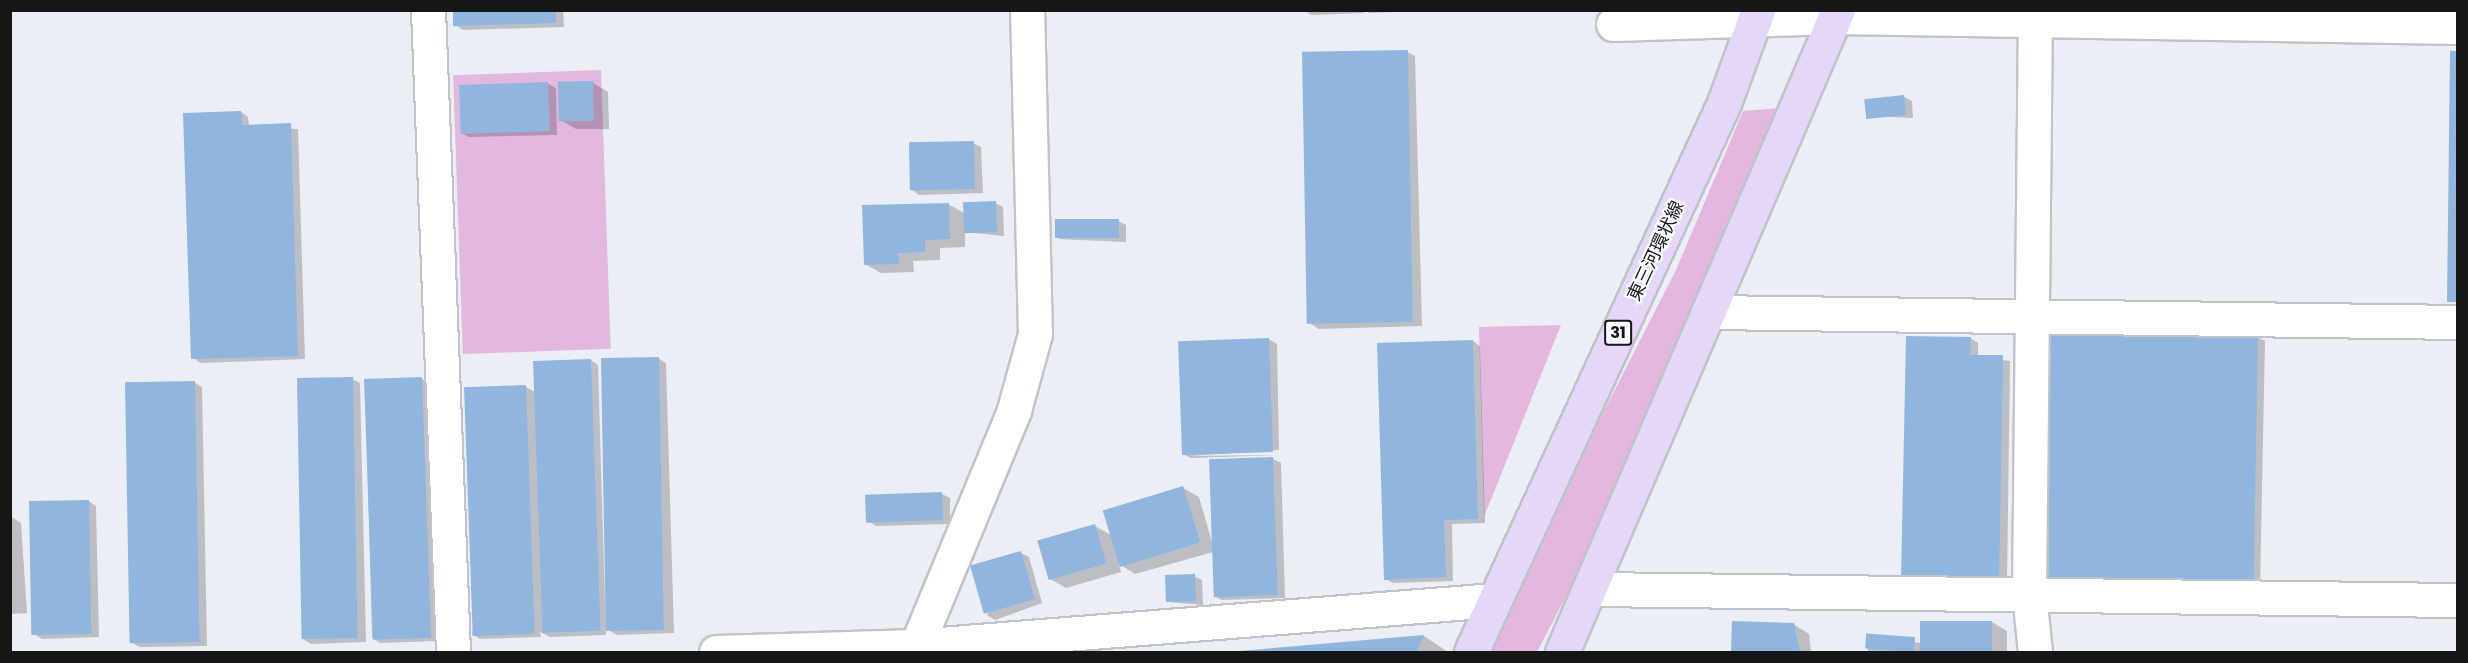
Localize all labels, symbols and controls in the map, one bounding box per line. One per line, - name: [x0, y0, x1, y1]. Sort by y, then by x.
- street label: 東三河環状線: [1623, 197, 1689, 305]
- road number: 31: [1603, 320, 1633, 346]

